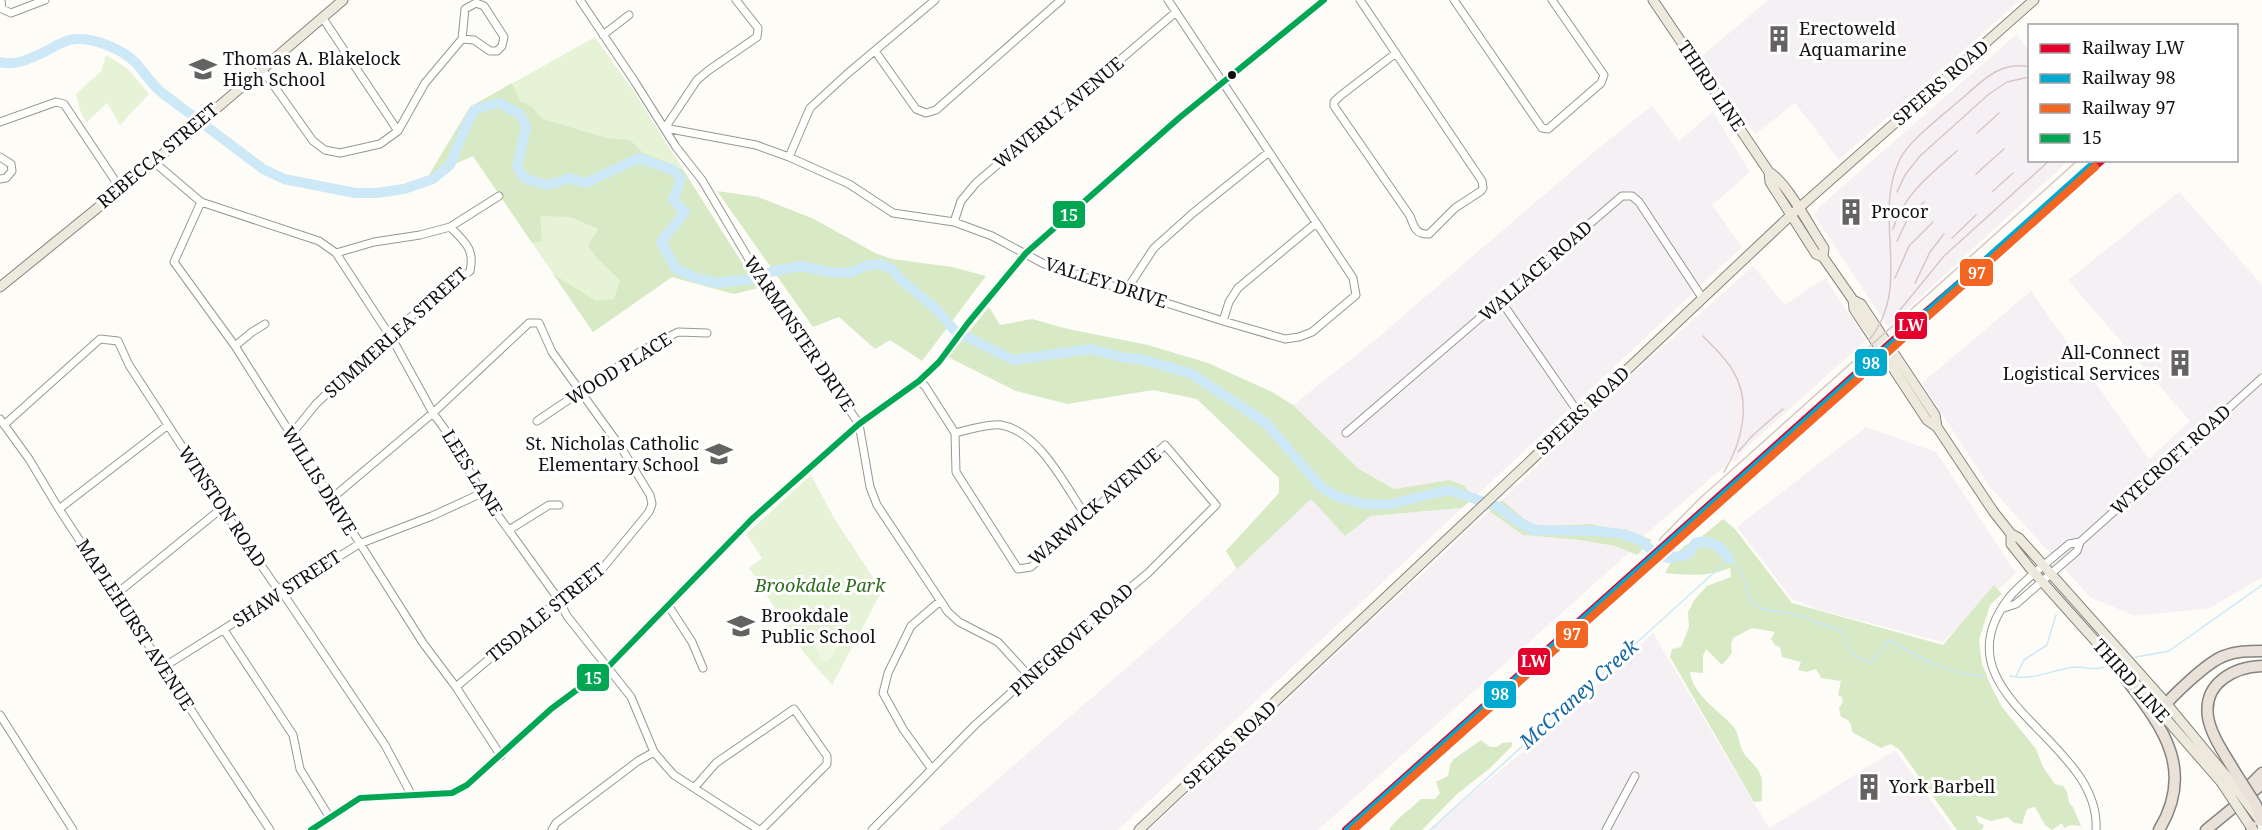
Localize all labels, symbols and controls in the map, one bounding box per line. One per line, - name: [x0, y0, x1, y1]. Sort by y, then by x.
- place label: Erectoweld Aquamarine: [1799, 16, 1907, 61]
- building icon: Erectoweld Aquamarine: [1764, 24, 1794, 54]
- legend: [2028, 24, 2238, 162]
- street label: SPEERS ROAD: [1887, 34, 1993, 131]
- text: Railway LW: [2082, 35, 2185, 59]
- street label: THIRD LINE: [1673, 36, 1751, 135]
- place label: Thomas A. Blakelock High School: [223, 46, 401, 91]
- street label: WAVERLY AVENUE: [988, 51, 1128, 174]
- school or university icon: Thomas A. Blakelock High School: [188, 54, 218, 84]
- text: Railway 98: [2082, 65, 2176, 89]
- unlabelled marker: [1226, 69, 1238, 81]
- text: Railway 97: [2082, 95, 2176, 119]
- street label: REBECCA STREET: [92, 97, 223, 213]
- text: 15: [2082, 125, 2102, 149]
- building icon: Procor: [1836, 197, 1866, 227]
- place label: Procor: [1871, 199, 1929, 223]
- line badge: 15: [1052, 200, 1086, 229]
- text: 15: [1060, 204, 1078, 226]
- street label: WALLACE ROAD: [1474, 215, 1597, 326]
- street label: WARMINSTER DRIVE: [739, 251, 861, 416]
- street label: VALLEY DRIVE: [1042, 251, 1171, 313]
- line badge: 97: [1959, 258, 1994, 287]
- street label: SUMMERLEA STREET: [319, 261, 472, 403]
- text: 97: [1968, 262, 1986, 284]
- line badge: LW: [1894, 311, 1928, 340]
- text: LW: [1898, 314, 1925, 336]
- street label: WOOD PLACE: [561, 326, 676, 410]
- place label: All-Connect Logistical Services: [2003, 340, 2160, 385]
- line badge: 98: [1854, 348, 1888, 377]
- building icon: All-Connect Logistical Services: [2165, 348, 2195, 378]
- text: 98: [1862, 352, 1880, 374]
- street label: SPEERS ROAD: [1530, 361, 1634, 460]
- street label: WYECROFT ROAD: [2105, 399, 2235, 520]
- street label: WILLIS DRIVE: [277, 422, 363, 539]
- street label: LEES LANE: [437, 425, 509, 520]
- place label: St. Nicholas Catholic Elementary School: [525, 431, 699, 476]
- school or university icon: St. Nicholas Catholic Elementary School: [704, 439, 734, 469]
- street label: WINSTON ROAD: [173, 441, 272, 572]
- street label: WARWICK AVENUE: [1023, 442, 1166, 570]
- street label: MAPLEHURST AVENUE: [71, 534, 200, 715]
- street label: SHAW STREET: [228, 544, 345, 632]
- street label: TISDALE STREET: [481, 557, 610, 667]
- park label: Brookdale Park: [754, 573, 886, 597]
- street label: PINEGROVE ROAD: [1005, 577, 1138, 701]
- place label: Brookdale Public School: [761, 603, 876, 648]
- school or university icon: Brookdale Public School: [726, 611, 756, 641]
- line badge: 97: [1555, 620, 1589, 649]
- text: 97: [1563, 623, 1581, 645]
- water label: McCraney Creek: [1512, 632, 1645, 755]
- street label: THIRD LINE: [2088, 634, 2176, 727]
- line badge: LW: [1517, 647, 1551, 676]
- text: LW: [1521, 650, 1548, 672]
- line badge: 15: [576, 663, 610, 692]
- text: 15: [584, 667, 602, 689]
- line badge: 98: [1483, 680, 1517, 709]
- text: 98: [1491, 683, 1509, 705]
- street label: SPEERS ROAD: [1177, 695, 1281, 794]
- building icon: York Barbell: [1854, 772, 1884, 802]
- place label: York Barbell: [1888, 774, 1996, 798]

